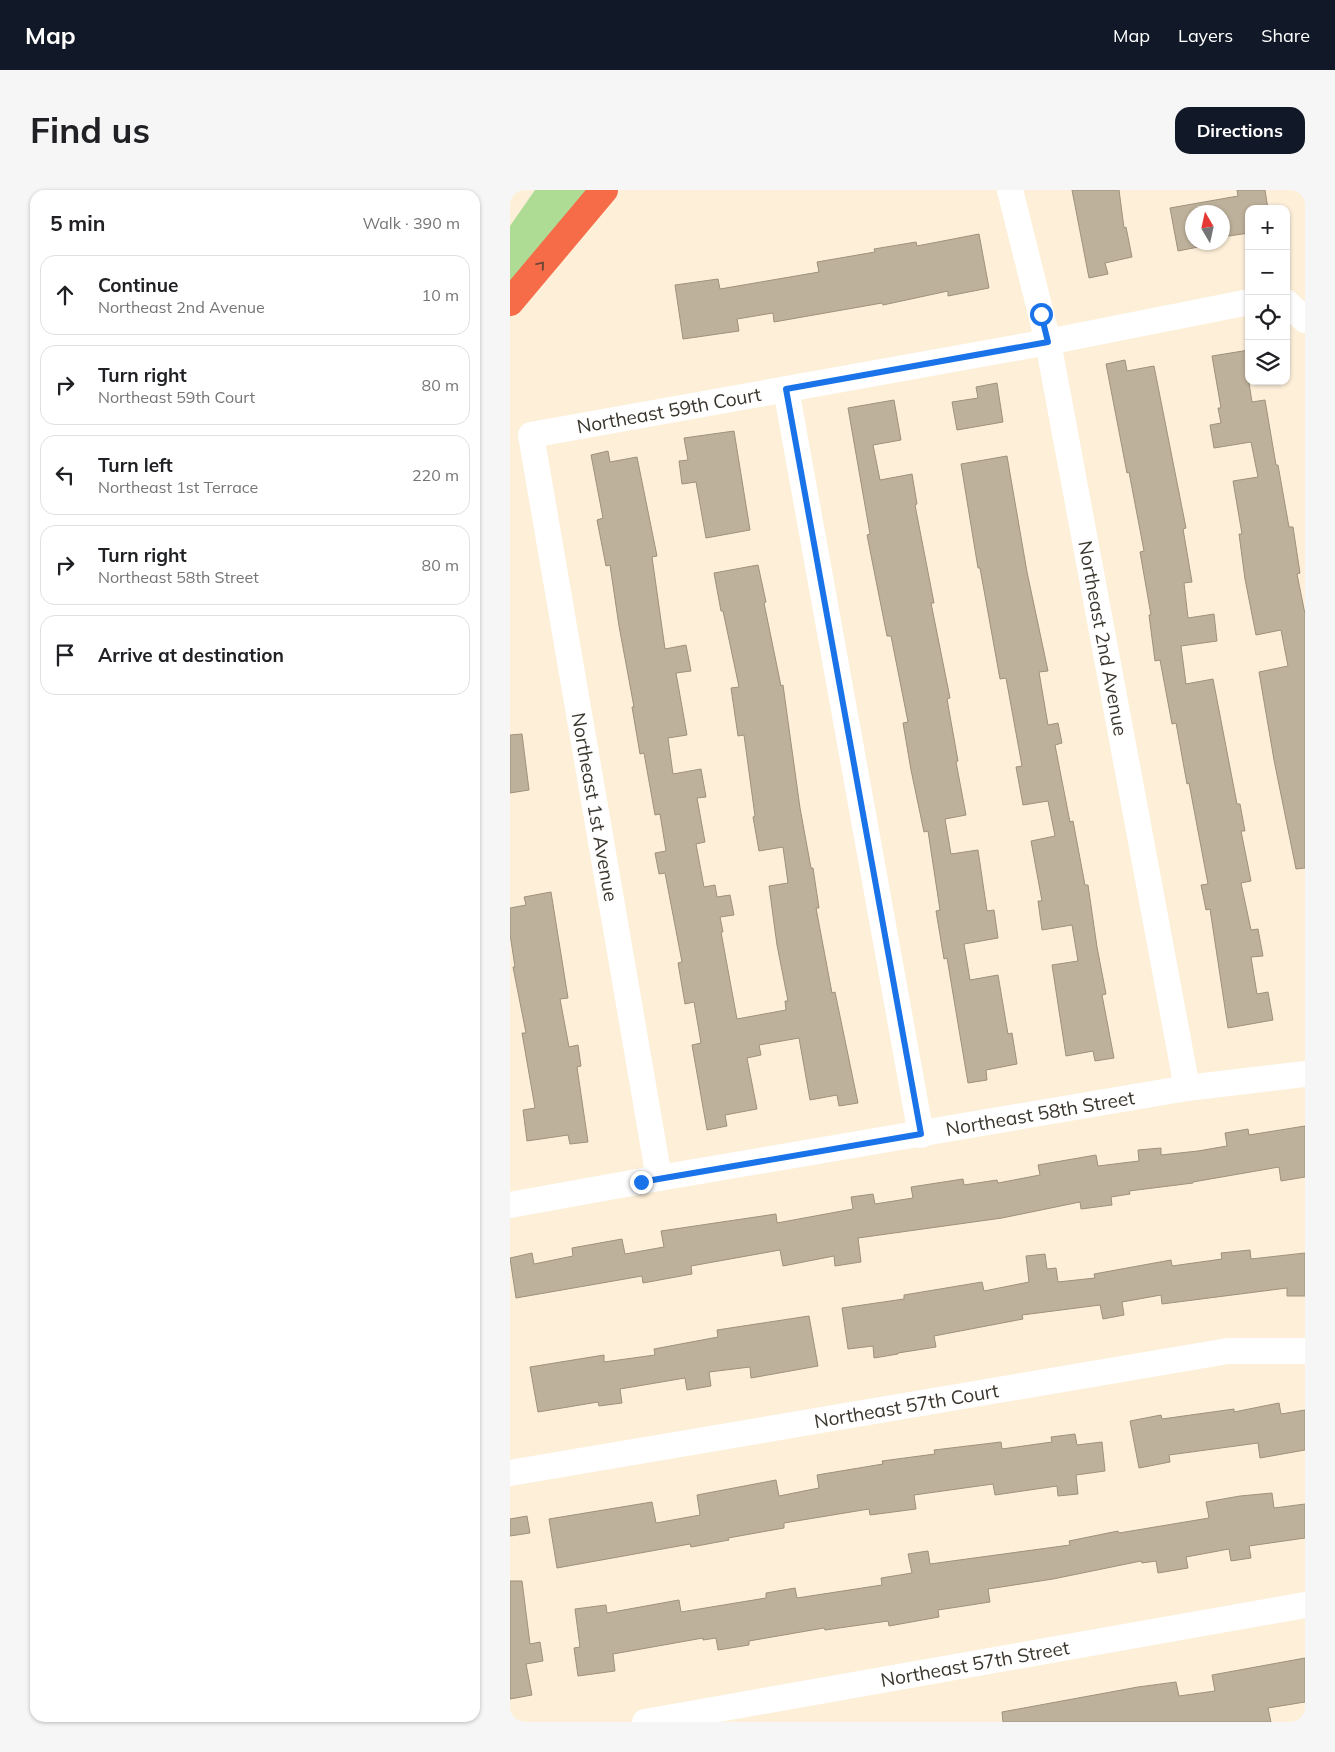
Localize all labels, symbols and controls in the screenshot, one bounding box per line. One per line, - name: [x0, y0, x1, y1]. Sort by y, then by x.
- text: Map: [25, 20, 76, 50]
- text: Map: [1113, 24, 1150, 47]
- text: Layers: [1178, 24, 1233, 47]
- text: Share: [1261, 24, 1310, 47]
- button: Directions: [1175, 107, 1305, 154]
- text: Find us: [30, 108, 150, 152]
- north arrow: [1185, 205, 1230, 250]
- map controls: [1245, 205, 1290, 385]
- button: +: [1245, 205, 1290, 250]
- text: 5 min: [50, 210, 105, 236]
- text: Walk · 390 m: [362, 213, 460, 233]
- button: −: [1245, 250, 1290, 295]
- one-way arrow: [536, 262, 544, 271]
- text: Continue: [98, 273, 178, 297]
- icon: ahead: [51, 281, 79, 309]
- text: 10 m: [422, 285, 459, 305]
- button: locate: [1245, 295, 1290, 340]
- text: Northeast 2nd Avenue: [98, 297, 265, 317]
- route start: [1030, 303, 1053, 326]
- button: layers: [1245, 340, 1290, 385]
- text: Turn right: [98, 363, 187, 387]
- icon: right: [51, 371, 79, 399]
- text: 80 m: [422, 375, 459, 395]
- street label: Northeast 59th Court: [575, 382, 763, 439]
- text: Northeast 59th Court: [98, 387, 255, 407]
- text: Turn left: [98, 453, 173, 477]
- icon: left: [51, 461, 79, 489]
- text: 220 m: [412, 465, 459, 485]
- text: Northeast 1st Terrace: [98, 477, 258, 497]
- street label: Northeast 2nd Avenue: [1073, 539, 1133, 738]
- text: Turn right: [98, 543, 187, 567]
- icon: right: [51, 551, 79, 579]
- text: 80 m: [422, 555, 459, 575]
- text: Northeast 58th Street: [98, 567, 259, 587]
- icon: arrive: [51, 641, 79, 669]
- text: Arrive at destination: [98, 643, 284, 667]
- street label: Northeast 1st Avenue: [567, 711, 623, 903]
- street label: Northeast 58th Street: [944, 1085, 1137, 1141]
- route end: [630, 1171, 653, 1194]
- street label: Northeast 57th Court: [812, 1378, 1001, 1433]
- street label: Northeast 57th Street: [879, 1635, 1071, 1692]

